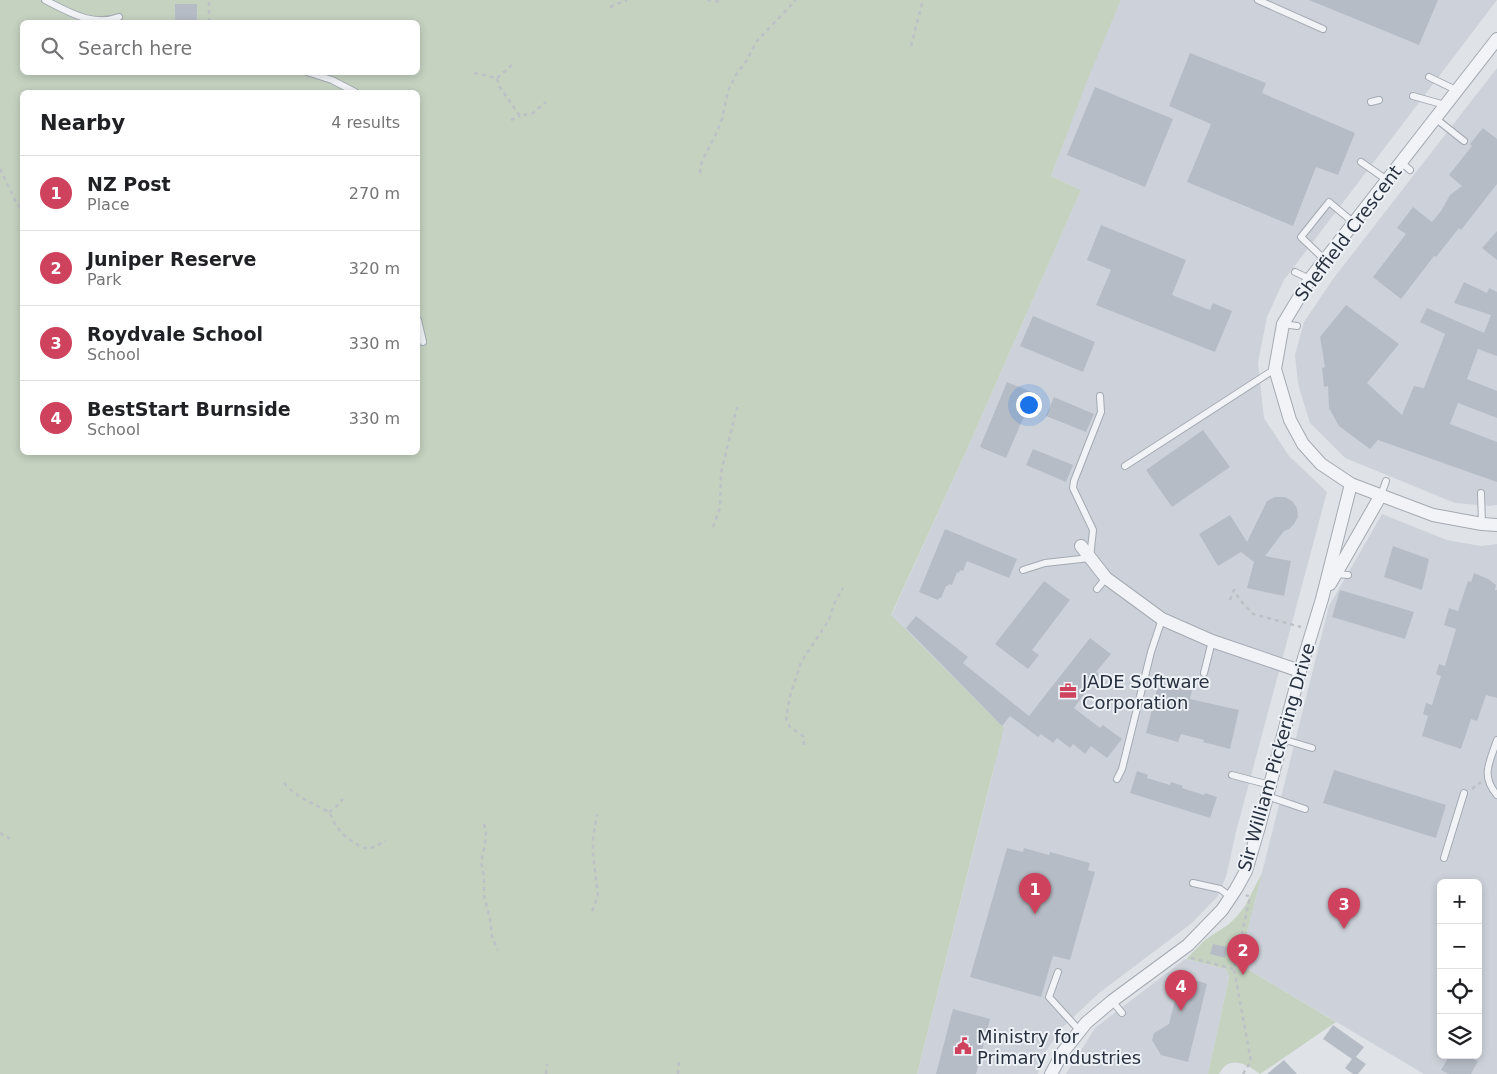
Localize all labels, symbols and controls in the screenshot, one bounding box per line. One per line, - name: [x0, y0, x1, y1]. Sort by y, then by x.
- search box: [20, 20, 420, 75]
- icon: search: [38, 34, 66, 62]
- text: Search here: [78, 37, 192, 59]
- text: Nearby: [40, 111, 125, 135]
- text: 4 results: [331, 113, 400, 132]
- street label: Sheffield Crescent: [1290, 161, 1406, 305]
- text: NZ Post: [87, 173, 171, 195]
- text: 1: [50, 184, 62, 203]
- text: 270 m: [349, 184, 400, 203]
- text: Place: [87, 195, 130, 214]
- text: Juniper Reserve: [87, 248, 256, 270]
- text: 2: [50, 259, 62, 278]
- text: 320 m: [349, 259, 400, 278]
- text: Park: [87, 270, 122, 289]
- text: Roydvale School: [87, 323, 263, 345]
- text: 3: [50, 334, 62, 353]
- text: 330 m: [349, 334, 400, 353]
- text: School: [87, 345, 140, 364]
- your location: [1016, 392, 1042, 418]
- text: BestStart Burnside: [87, 398, 291, 420]
- text: 4: [50, 409, 62, 428]
- text: 330 m: [349, 409, 400, 428]
- text: School: [87, 420, 140, 439]
- street label: Sir William Pickering Drive: [1233, 640, 1319, 874]
- place label: JADE Software Corporation: [1081, 671, 1210, 713]
- office icon: JADE Software Corporation: [1058, 681, 1078, 701]
- pin: 1: [1019, 873, 1051, 914]
- map controls: [1437, 879, 1482, 1059]
- button: +: [1437, 879, 1482, 924]
- pin: 3: [1328, 888, 1360, 929]
- button: −: [1437, 924, 1482, 969]
- pin: 2: [1227, 934, 1259, 975]
- button: locate: [1437, 969, 1482, 1014]
- pin: 4: [1165, 970, 1197, 1011]
- button: layers: [1437, 1014, 1482, 1059]
- place label: Ministry for Primary Industries: [977, 1026, 1141, 1068]
- public building icon: Ministry for Primary Industries: [953, 1036, 973, 1056]

